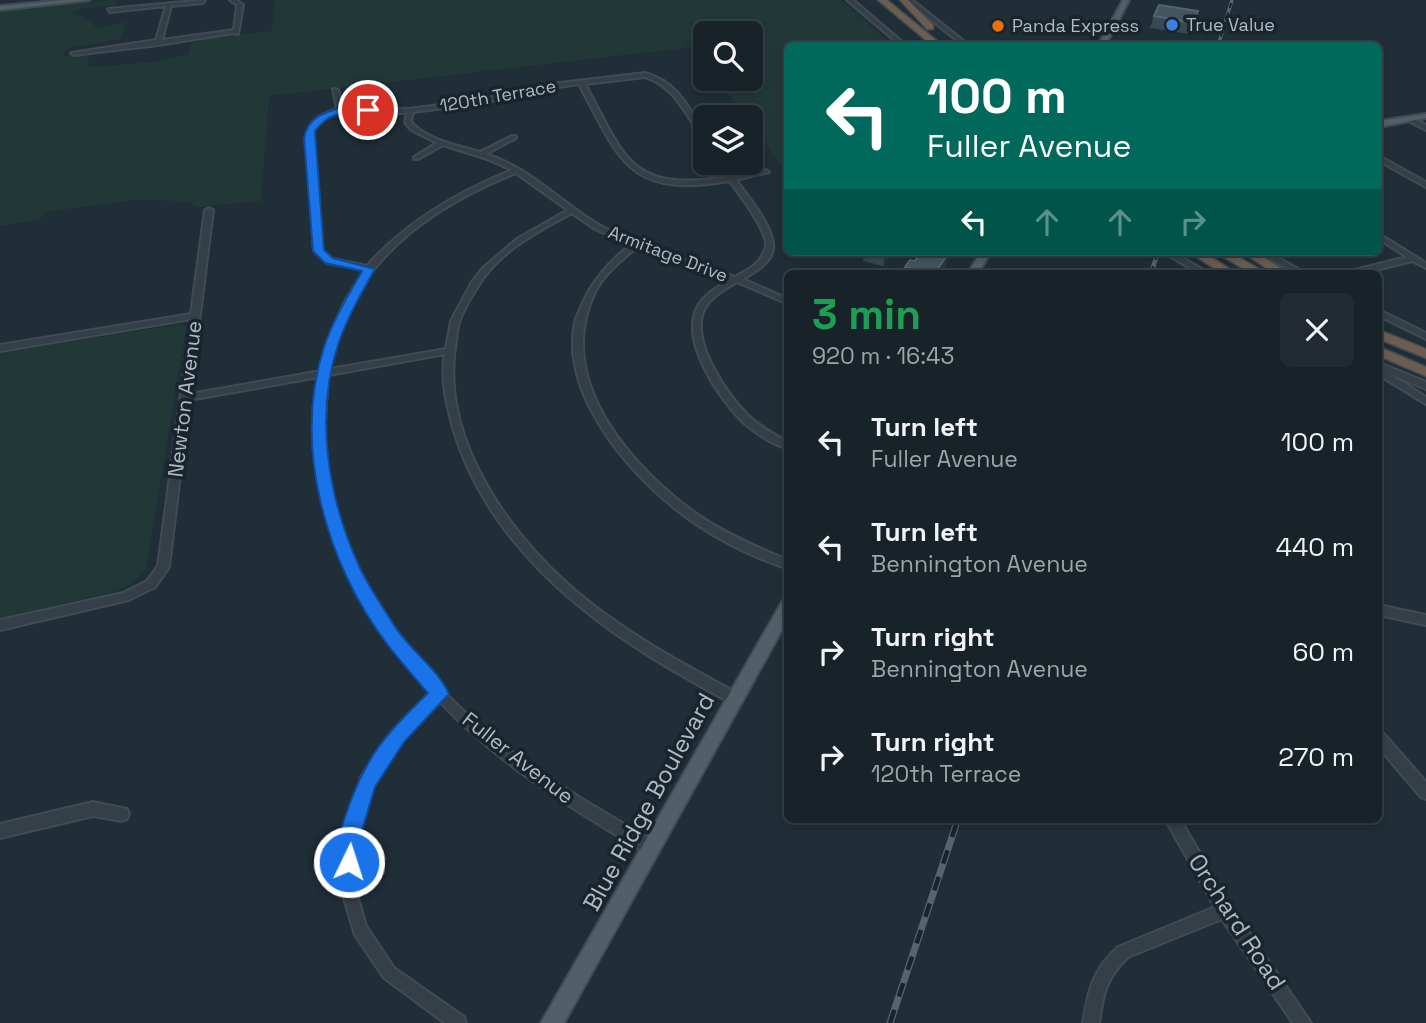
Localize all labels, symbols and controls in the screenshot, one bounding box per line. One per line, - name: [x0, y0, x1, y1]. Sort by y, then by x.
- place label: True Value: [1186, 13, 1275, 36]
- place label: Panda Express: [1012, 14, 1139, 37]
- marker: True Value: [1164, 17, 1180, 33]
- marker: Panda Express: [990, 18, 1006, 34]
- map controls: [693, 21, 763, 175]
- button: search: [693, 21, 763, 91]
- text: 100 m: [927, 65, 1067, 127]
- icon: left: [812, 70, 903, 161]
- street label: 120th Terrace: [438, 74, 558, 117]
- pin: [338, 80, 398, 140]
- icon: arrive: [349, 91, 387, 129]
- button: layers: [693, 105, 763, 175]
- text: Fuller Avenue: [927, 126, 1131, 166]
- icon: left: [955, 203, 993, 241]
- icon: ahead: [1028, 203, 1066, 241]
- icon: ahead: [1101, 203, 1139, 241]
- icon: right: [1174, 203, 1212, 241]
- street label: Armitage Drive: [605, 220, 731, 287]
- text: 3 min: [812, 288, 921, 341]
- button: close: [1280, 293, 1354, 367]
- street label: Newton Avenue: [162, 319, 207, 479]
- text: 920 m · 16:43: [812, 341, 954, 371]
- text: Turn left: [871, 410, 978, 444]
- icon: left: [812, 423, 850, 461]
- text: 100 m: [1281, 425, 1354, 459]
- text: Fuller Avenue: [871, 444, 1018, 474]
- text: Turn left: [871, 515, 978, 549]
- icon: left: [812, 528, 850, 566]
- text: 440 m: [1276, 530, 1354, 564]
- text: Bennington Avenue: [871, 549, 1088, 579]
- text: Turn right: [871, 620, 995, 654]
- icon: right: [812, 633, 850, 671]
- text: 60 m: [1292, 635, 1354, 669]
- text: Bennington Avenue: [871, 654, 1088, 684]
- street label: Blue Ridge Boulevard: [576, 687, 721, 916]
- street label: Fuller Avenue: [457, 706, 579, 810]
- text: Turn right: [871, 725, 995, 759]
- icon: right: [812, 738, 850, 776]
- text: 270 m: [1278, 740, 1354, 774]
- text: 120th Terrace: [871, 759, 1021, 789]
- position arrow: [312, 825, 386, 899]
- street label: Orchard Road: [1182, 848, 1293, 996]

